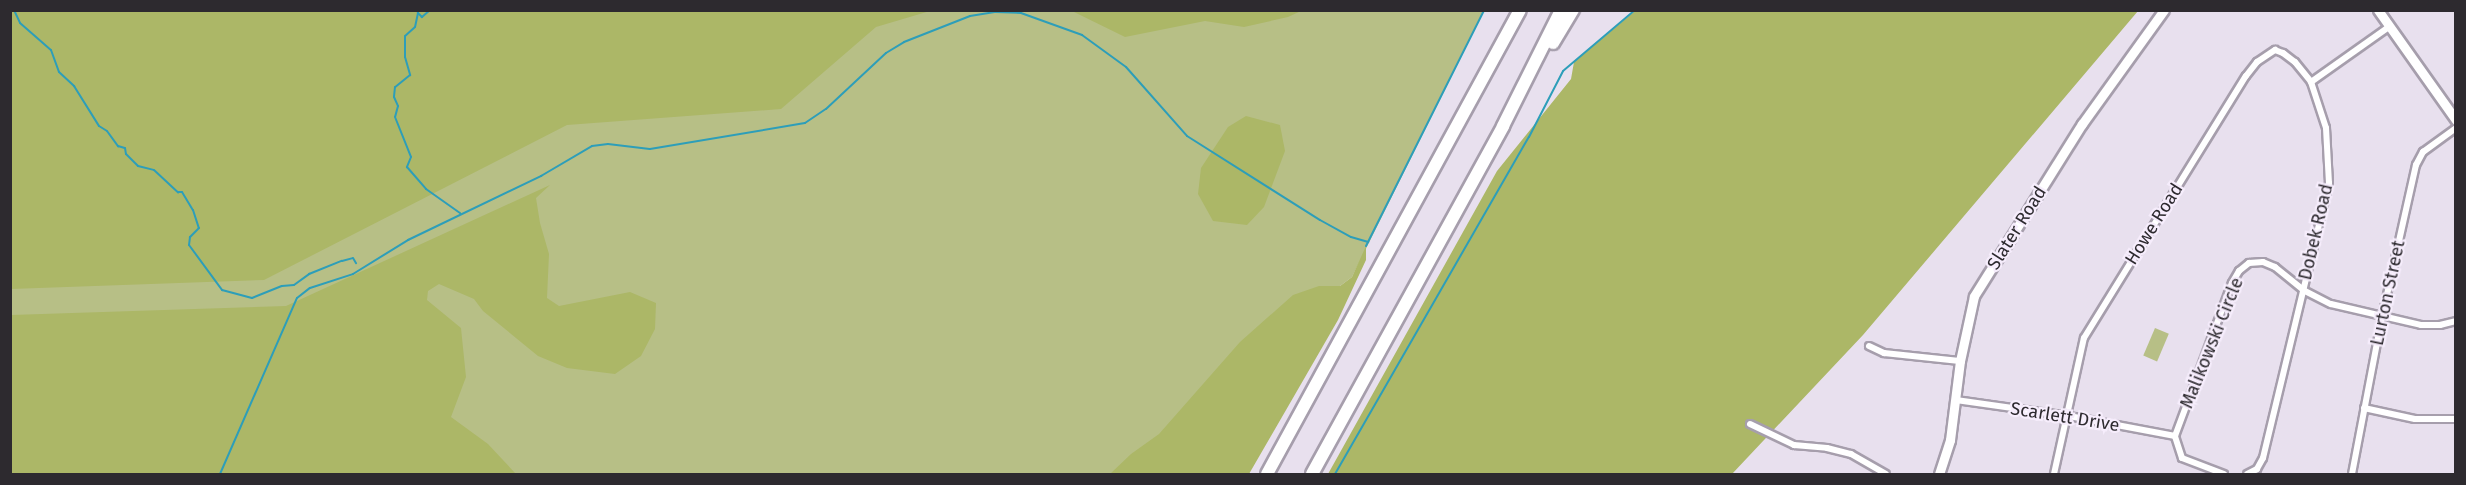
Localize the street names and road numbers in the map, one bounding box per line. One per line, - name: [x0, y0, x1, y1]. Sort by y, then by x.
- street label: Howe Road: [2121, 179, 2187, 269]
- street label: Slater Road: [1983, 182, 2051, 274]
- street label: Dobek Road: [2294, 182, 2338, 282]
- street label: Lurton Street: [2366, 238, 2410, 348]
- street label: Malikowski Circle: [2176, 274, 2248, 412]
- street label: Scarlett Drive: [2009, 398, 2121, 436]

